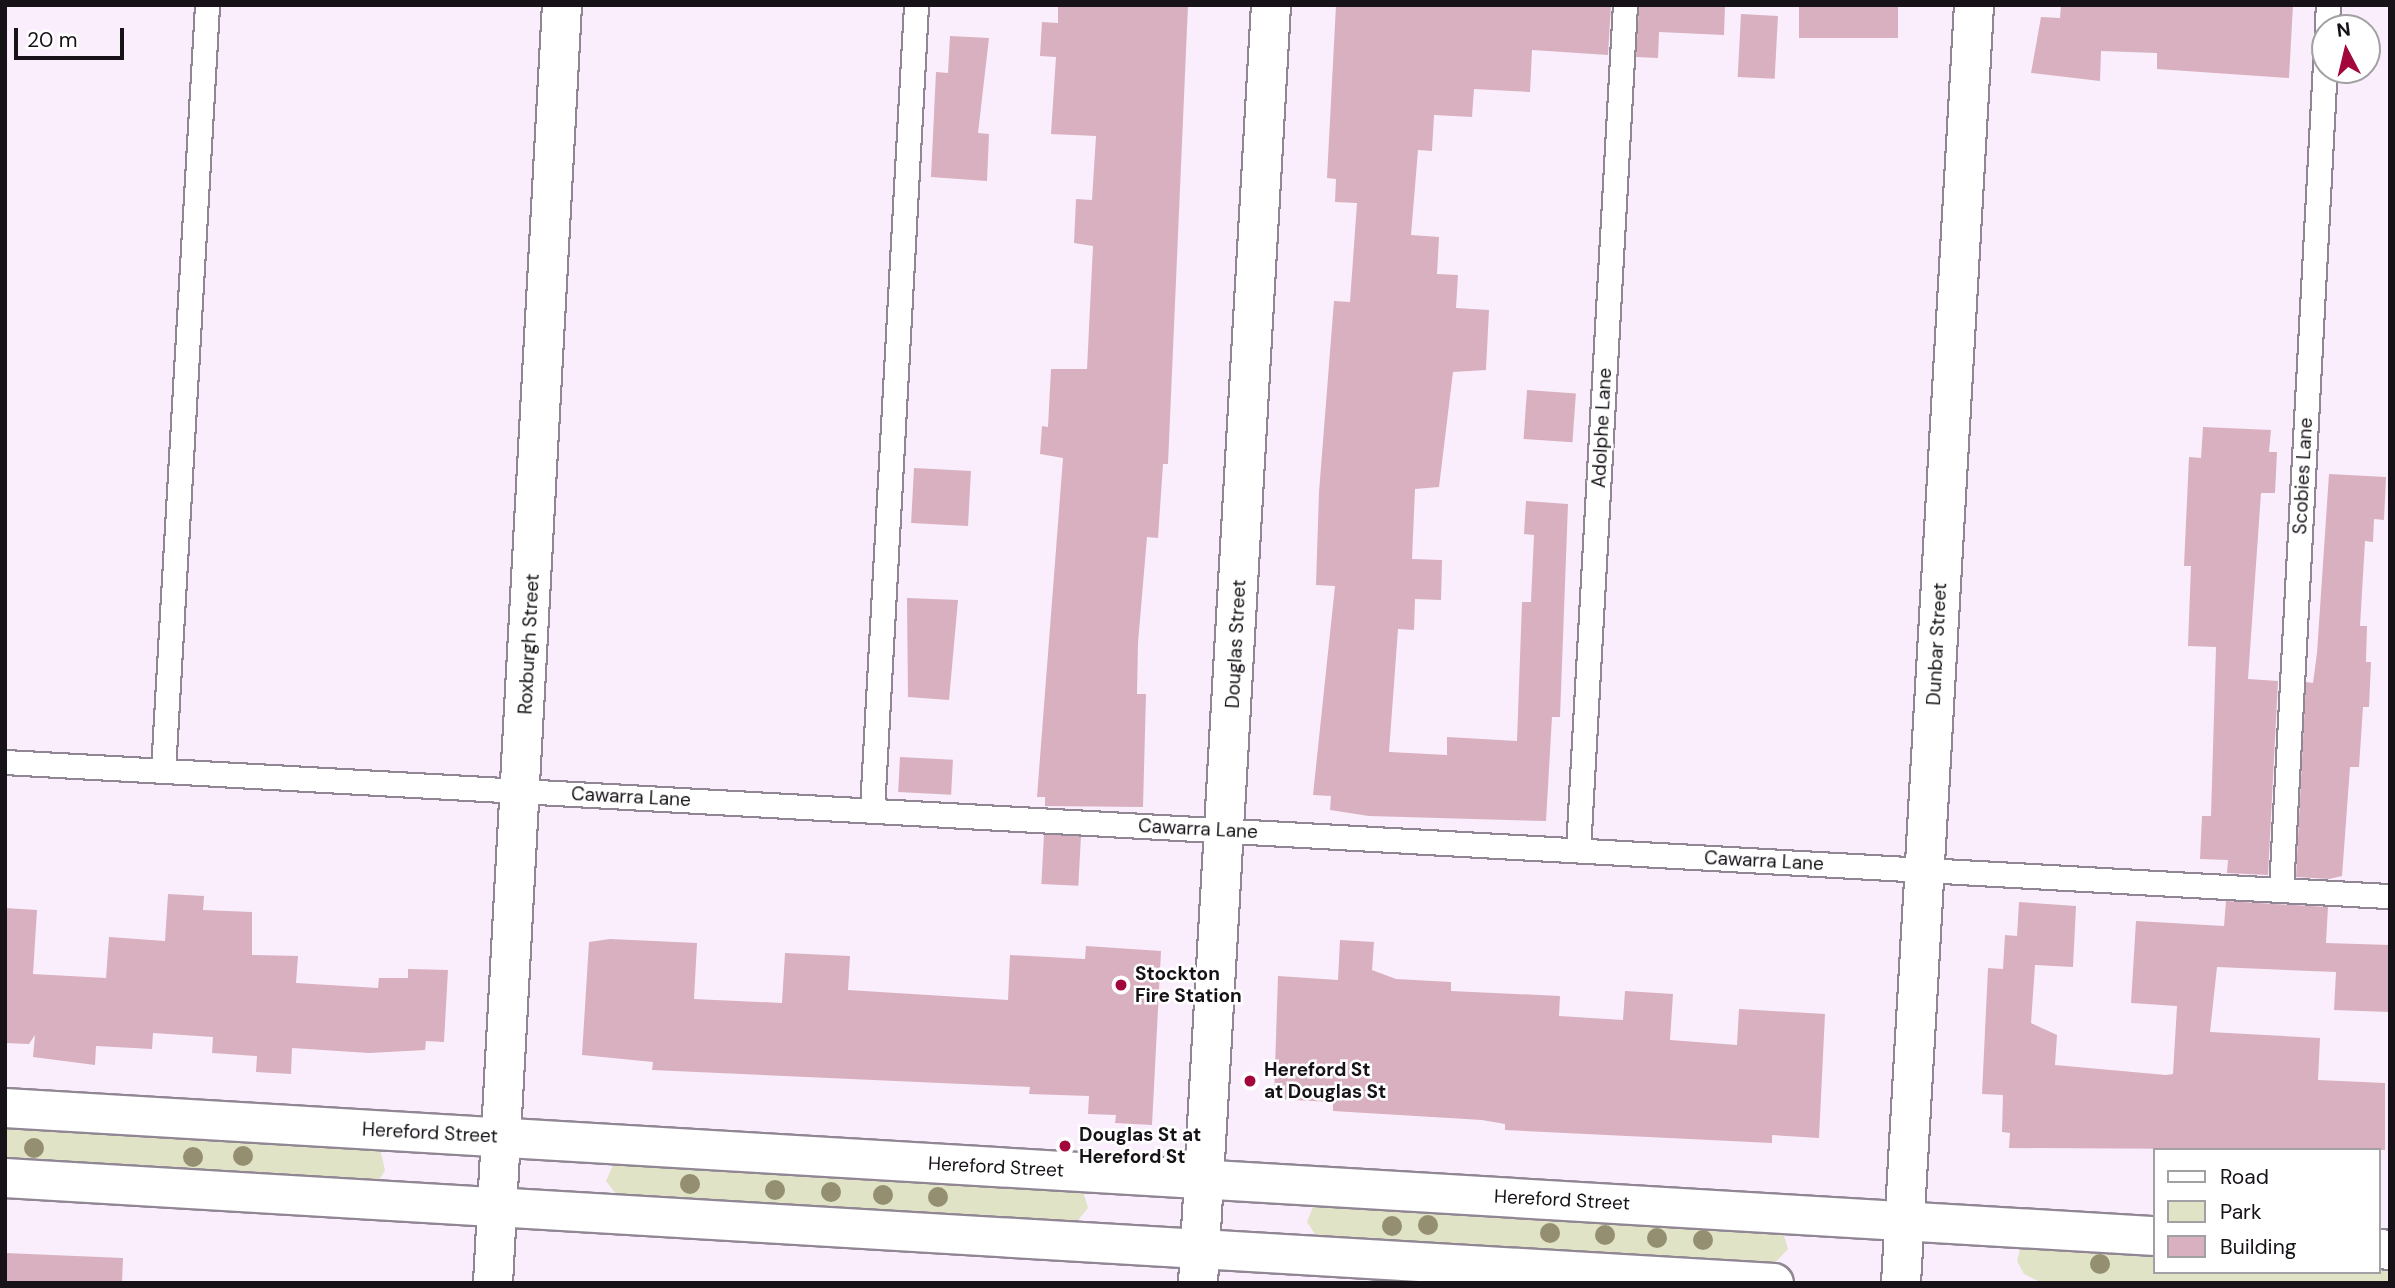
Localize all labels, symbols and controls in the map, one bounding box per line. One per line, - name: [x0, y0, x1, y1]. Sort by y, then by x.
- scale bar: [18, 14, 128, 58]
- north arrow: [2311, 14, 2381, 84]
- text: N: [2335, 16, 2352, 43]
- text: 20 m: [27, 26, 78, 54]
- street label: Adolphe Lane: [1587, 367, 1617, 489]
- street label: Scobies Lane: [2289, 417, 2317, 535]
- street label: Roxburgh Street: [514, 573, 544, 715]
- street label: Douglas Street: [1221, 579, 1251, 709]
- street label: Dunbar Street: [1922, 582, 1952, 706]
- street label: Cawarra Lane: [571, 782, 691, 812]
- street label: Cawarra Lane: [1138, 814, 1258, 844]
- street label: Cawarra Lane: [1704, 846, 1824, 876]
- place label: Stockton Fire Station: [1135, 963, 1242, 1007]
- marker: Stockton Fire Station: [1113, 977, 1129, 993]
- place label: Hereford St at Douglas St: [1264, 1059, 1386, 1103]
- marker: Hereford St at Douglas St: [1242, 1073, 1258, 1089]
- street label: Hereford Street: [361, 1118, 499, 1148]
- place label: Douglas St at Hereford St: [1079, 1124, 1201, 1168]
- marker: Douglas St at Hereford St: [1057, 1138, 1073, 1154]
- legend: [2154, 1148, 2381, 1274]
- street label: Hereford Street: [927, 1152, 1065, 1182]
- text: Road: [2220, 1163, 2269, 1191]
- street label: Hereford Street: [1493, 1185, 1631, 1215]
- text: Park: [2220, 1198, 2261, 1226]
- text: Building: [2220, 1233, 2296, 1261]

